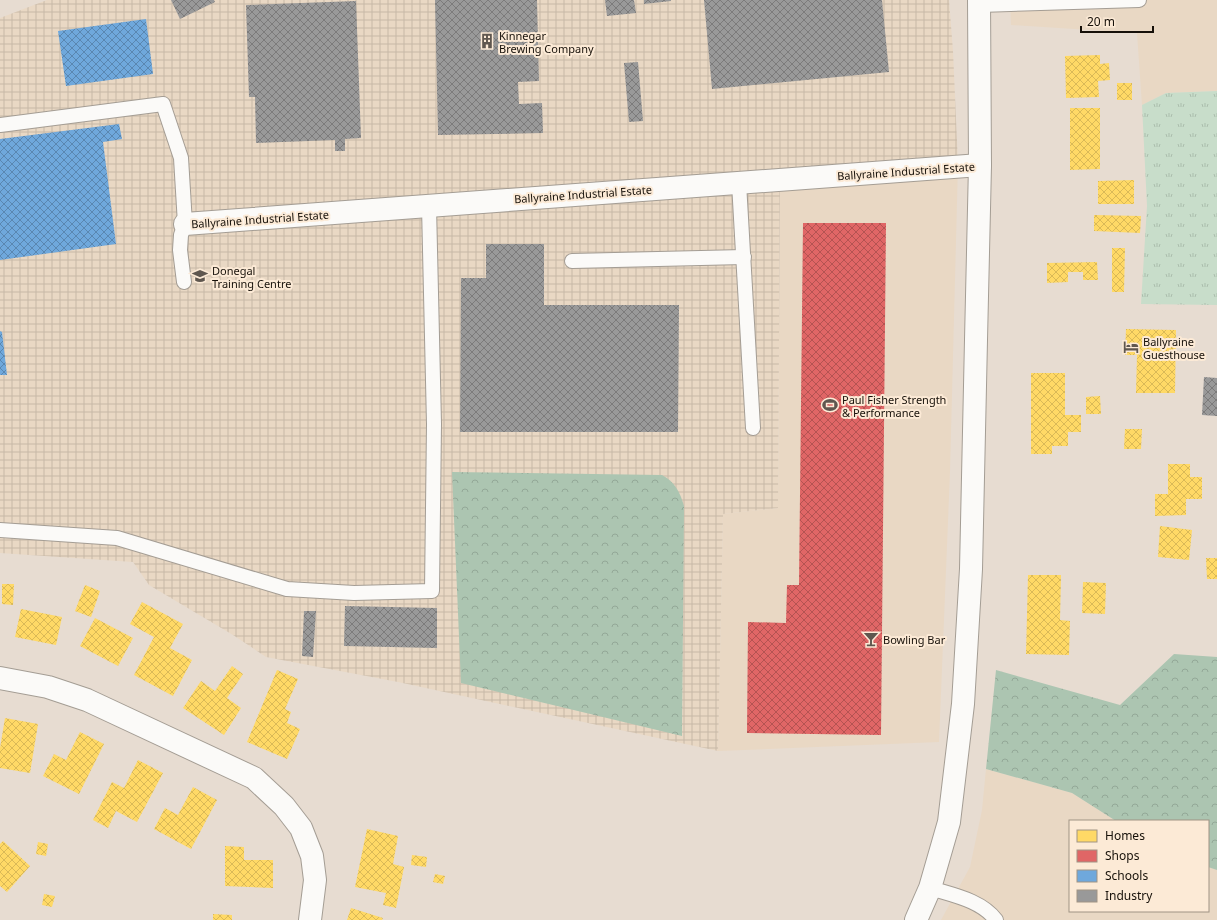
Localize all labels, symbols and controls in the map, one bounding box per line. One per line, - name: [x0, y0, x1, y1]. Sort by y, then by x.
- scale bar: [1081, 8, 1153, 34]
- text: 20 m: [1087, 13, 1115, 30]
- place label: Kinnegar Brewing Company: [499, 28, 594, 56]
- building icon: Kinnegar Brewing Company: [478, 32, 496, 50]
- street label: Ballyraine Industrial Estate: [837, 159, 975, 183]
- street label: Ballyraine Industrial Estate: [514, 182, 652, 206]
- street label: Ballyraine Industrial Estate: [191, 207, 329, 231]
- place label: Donegal Training Centre: [212, 263, 291, 291]
- school or university icon: Donegal Training Centre: [191, 267, 209, 285]
- place label: Ballyraine Guesthouse: [1143, 334, 1205, 362]
- hotel icon: Ballyraine Guesthouse: [1122, 338, 1140, 356]
- place label: Paul Fisher Strength & Performance: [842, 392, 946, 420]
- sports icon: Paul Fisher Strength & Performance: [821, 396, 839, 414]
- bar icon: Bowling Bar: [862, 630, 880, 648]
- place label: Bowling Bar: [883, 632, 946, 647]
- legend: [1069, 820, 1209, 912]
- text: Homes: [1105, 827, 1145, 844]
- text: Shops: [1105, 847, 1140, 864]
- text: Schools: [1105, 867, 1148, 884]
- text: Industry: [1105, 887, 1153, 904]

